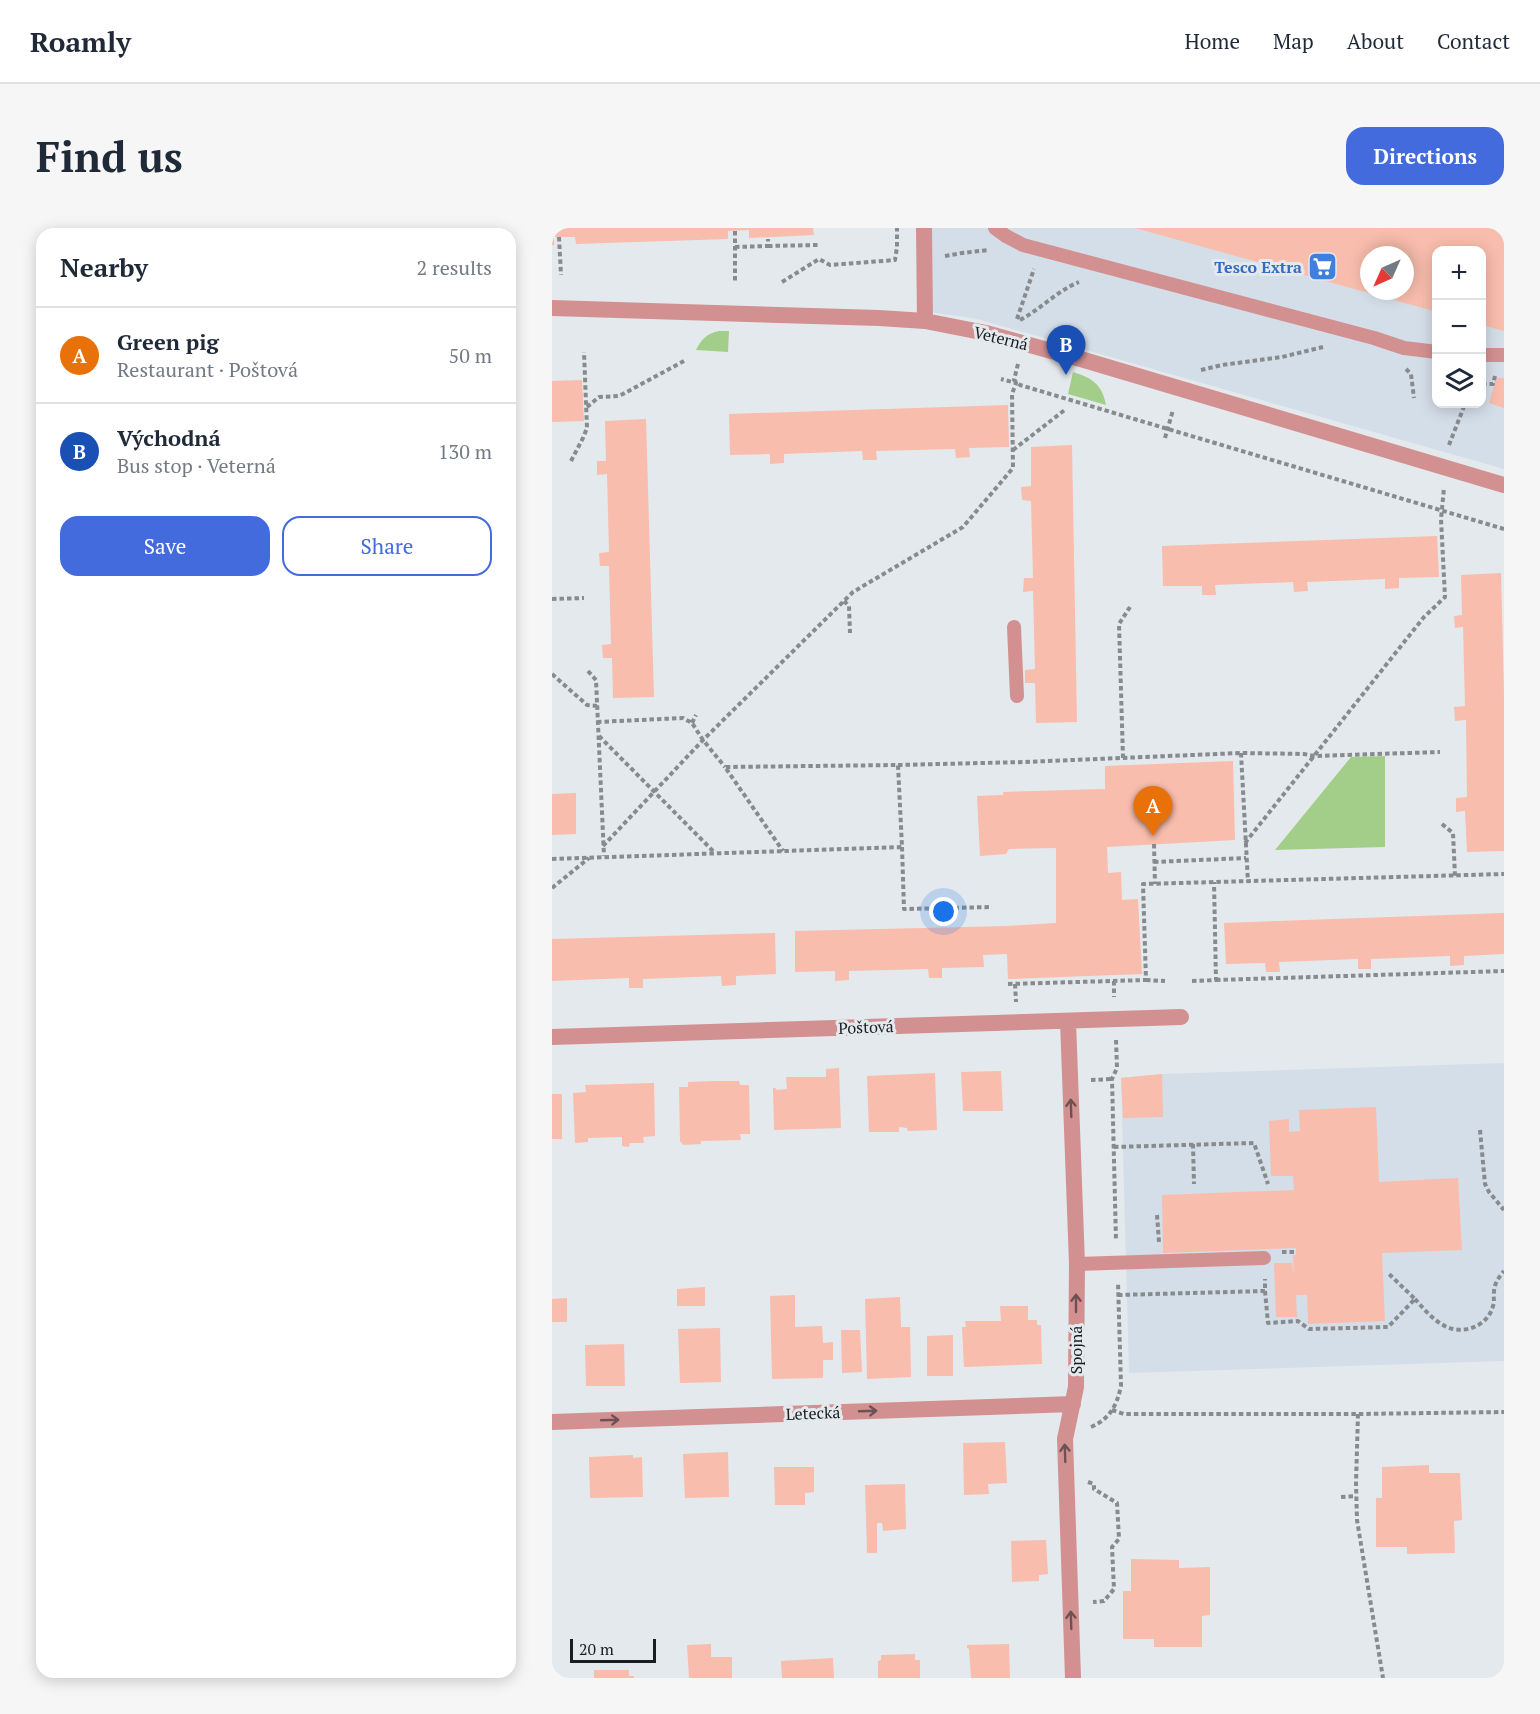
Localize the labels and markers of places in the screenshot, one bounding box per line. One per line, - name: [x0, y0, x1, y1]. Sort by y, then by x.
- supermarket icon: Tesco Extra: [1307, 251, 1339, 283]
- place label: Tesco Extra: [1214, 256, 1302, 278]
- pin: B: [1046, 326, 1086, 375]
- pin: A: [1134, 786, 1172, 836]

